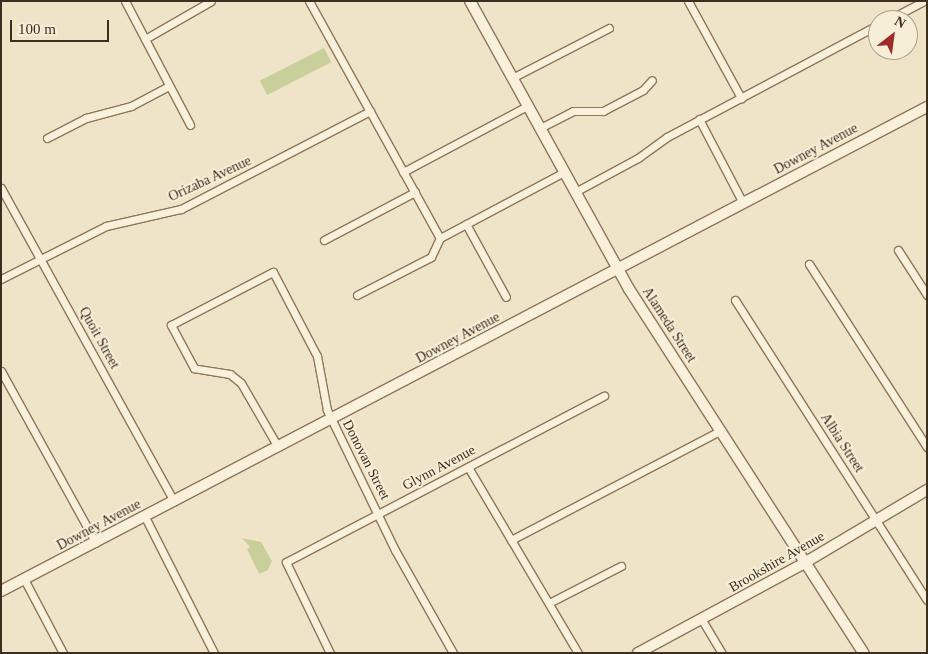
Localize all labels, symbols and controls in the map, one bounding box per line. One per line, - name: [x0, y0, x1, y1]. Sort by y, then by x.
- scale bar: [12, 10, 111, 42]
- north arrow: [868, 10, 918, 60]
- text: N: [892, 13, 908, 31]
- text: 100 m: [18, 21, 56, 37]
- street label: Downey Avenue: [771, 120, 861, 178]
- street label: Orizaba Avenue: [166, 152, 254, 206]
- street label: Alameda Street: [638, 284, 700, 366]
- street label: Quoit Street: [75, 304, 123, 372]
- street label: Downey Avenue: [413, 309, 503, 367]
- street label: Albia Street: [817, 410, 867, 476]
- street label: Donovan Street: [339, 417, 393, 503]
- street label: Glynn Avenue: [399, 442, 479, 494]
- street label: Downey Avenue: [54, 496, 144, 554]
- street label: Brookshire Avenue: [726, 528, 828, 596]

